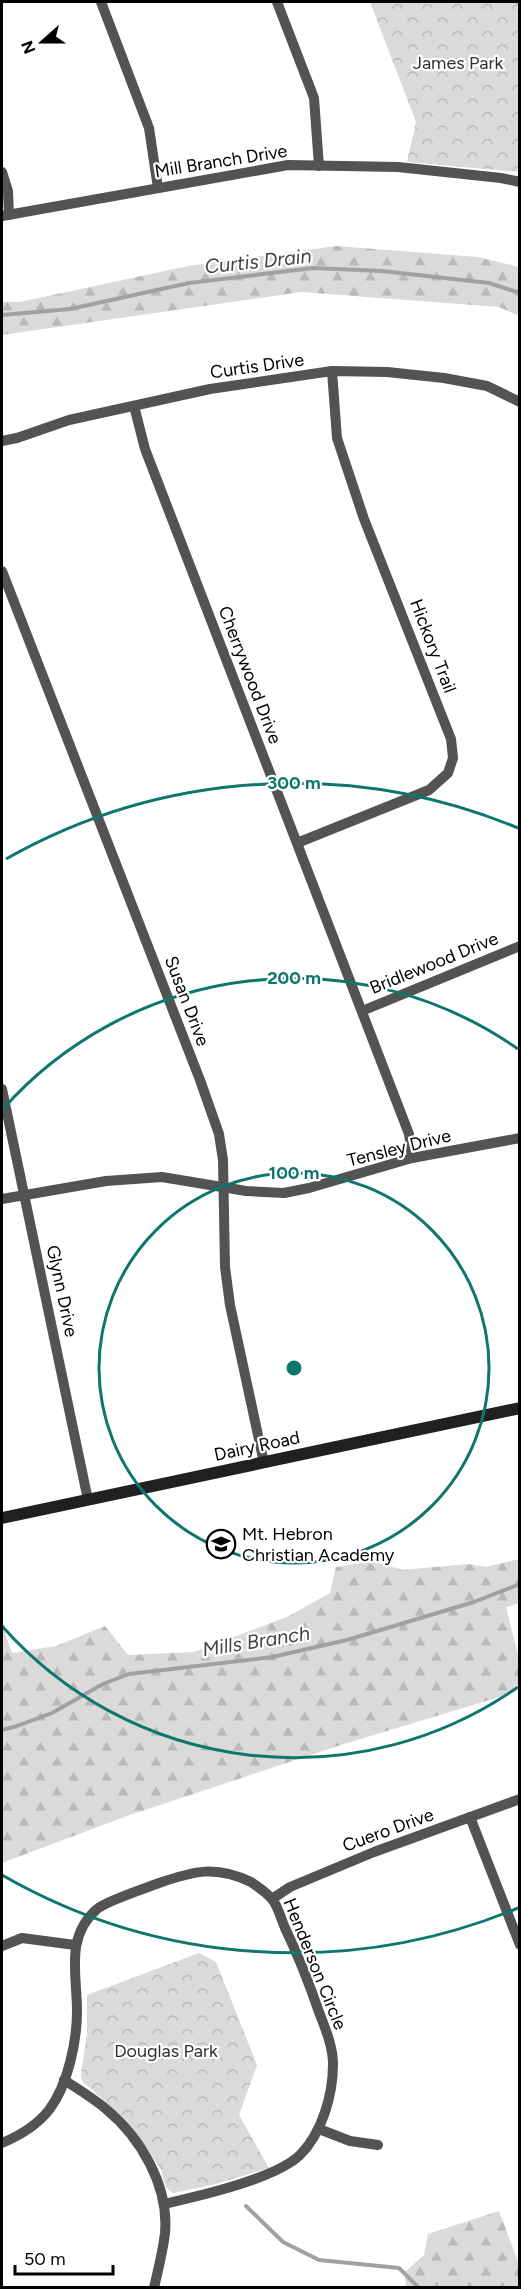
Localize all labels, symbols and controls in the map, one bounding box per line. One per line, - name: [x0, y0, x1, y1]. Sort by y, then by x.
- north arrow: [12, 12, 72, 72]
- text: N: [17, 38, 40, 56]
- park label: James Park: [413, 52, 504, 74]
- street label: Mill Branch Drive: [153, 140, 289, 182]
- water label: Curtis Drain: [203, 243, 313, 279]
- street label: Curtis Drive: [209, 349, 306, 383]
- street label: Hickory Trail: [405, 596, 461, 696]
- street label: Cherrywood Drive: [214, 603, 286, 747]
- text: 300 m: [267, 772, 321, 794]
- street label: Bridlewood Drive: [366, 927, 502, 999]
- street label: Susan Drive: [160, 953, 214, 1049]
- text: 200 m: [267, 967, 321, 989]
- street label: Tensley Drive: [345, 1124, 453, 1172]
- text: 100 m: [269, 1162, 319, 1184]
- street label: Glynn Drive: [42, 1243, 82, 1339]
- centre of rings: [284, 1358, 304, 1378]
- street label: Dairy Road: [212, 1426, 302, 1466]
- place label: Mt. Hebron Christian Academy: [242, 1523, 395, 1566]
- school or university icon: Mt. Hebron Christian Academy: [205, 1528, 237, 1560]
- water label: Mills Branch: [200, 1621, 312, 1661]
- street label: Cuero Drive: [339, 1803, 437, 1857]
- street label: Henderson Circle: [279, 1895, 351, 2033]
- park label: Douglas Park: [114, 2040, 218, 2062]
- scale bar: [15, 2238, 112, 2276]
- text: 50 m: [24, 2248, 66, 2270]

